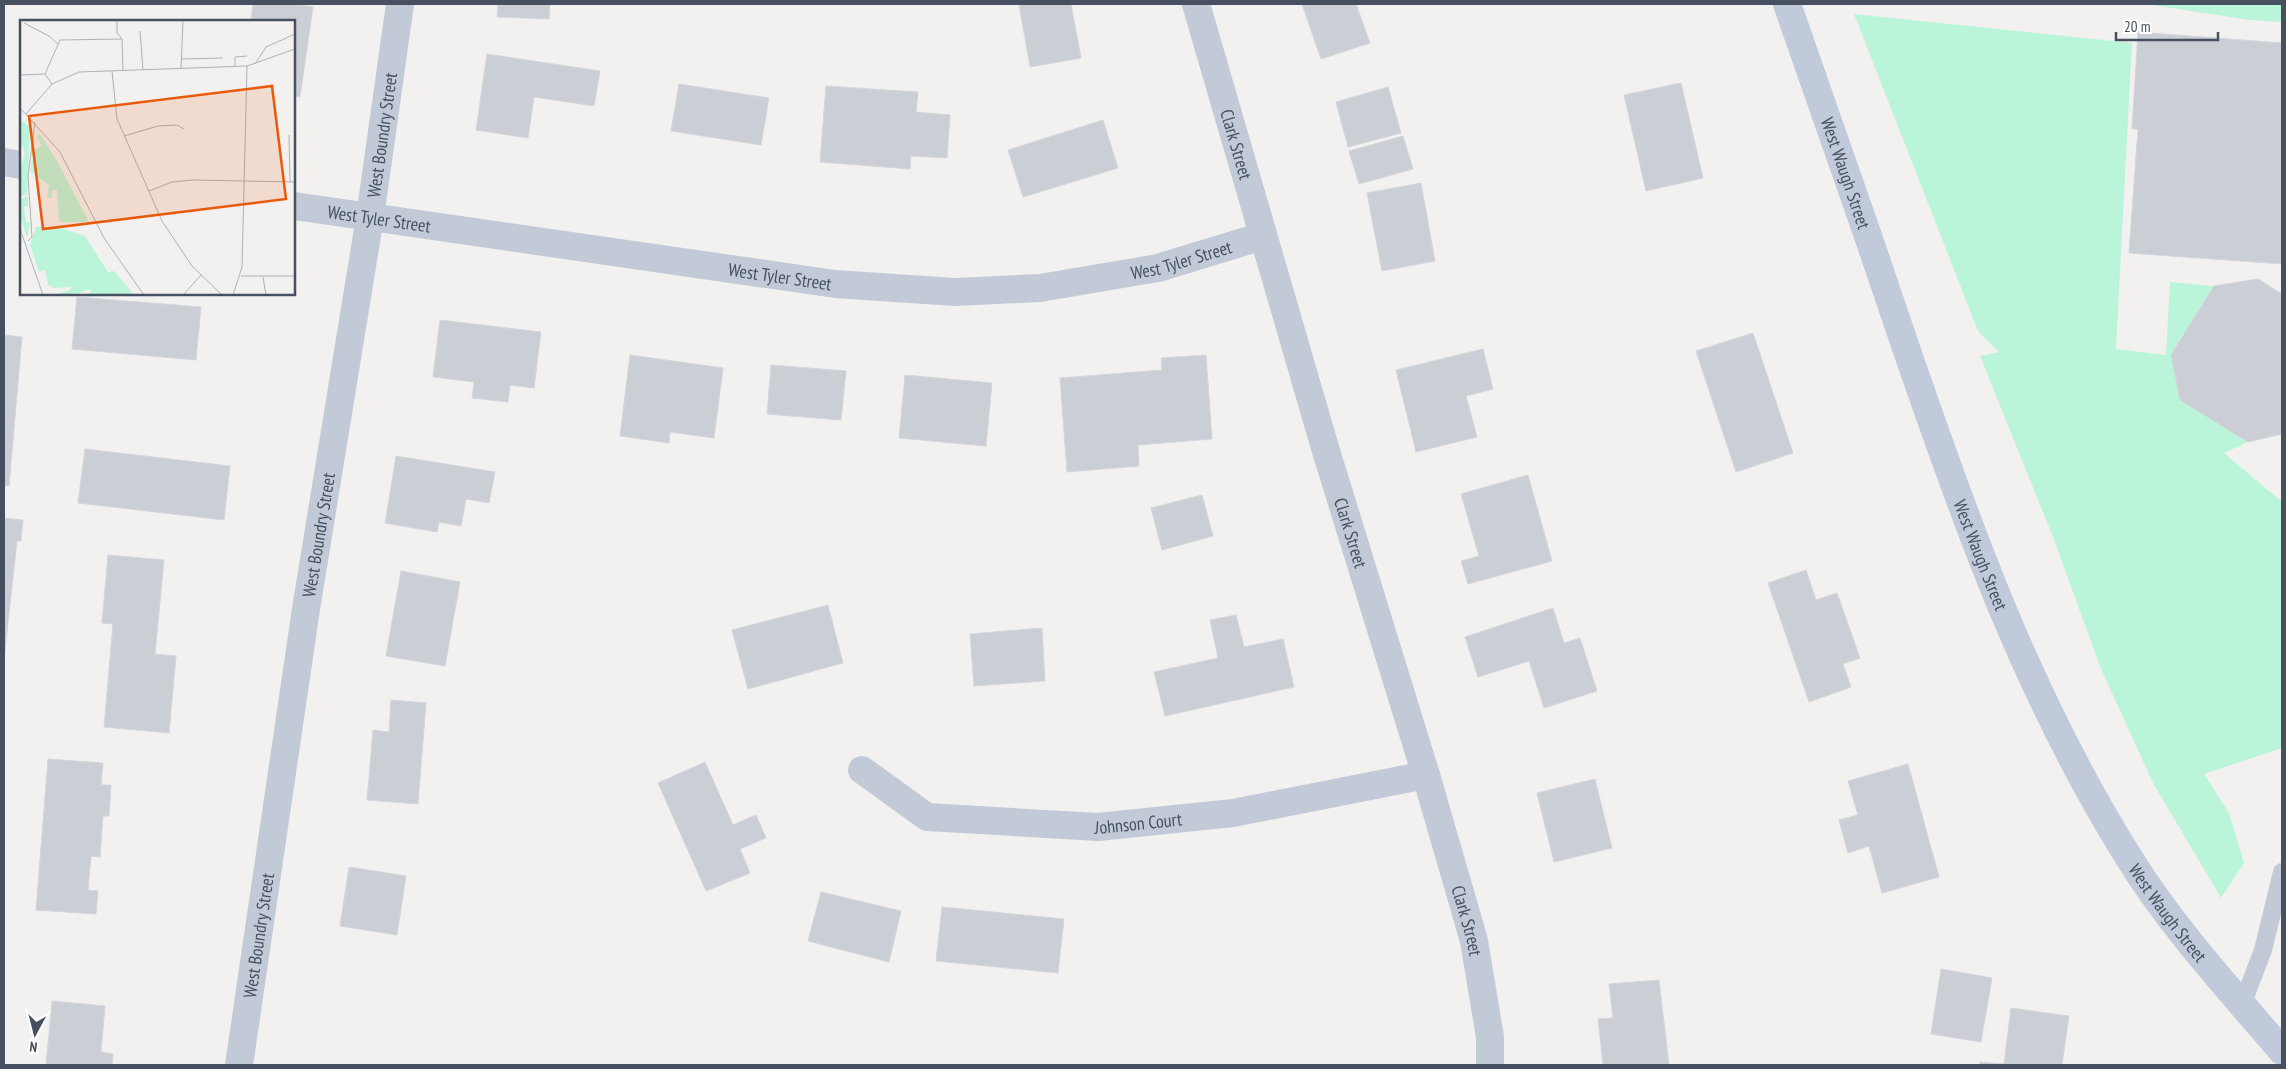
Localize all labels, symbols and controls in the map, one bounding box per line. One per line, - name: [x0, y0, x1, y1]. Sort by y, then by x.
- scale bar: [2116, 10, 2218, 42]
- text: 20 m: [2124, 17, 2150, 36]
- inset map: [20, 20, 295, 295]
- street label: West Boundry Street: [361, 71, 402, 199]
- street label: Clark Street: [1216, 106, 1258, 182]
- street label: West Waugh Street: [1816, 114, 1876, 232]
- street label: West Tyler Street: [326, 199, 432, 237]
- street label: West Tyler Street: [1129, 235, 1234, 284]
- street label: West Tyler Street: [727, 257, 833, 295]
- street label: West Boundry Street: [297, 471, 340, 599]
- street label: Clark Street: [1330, 495, 1373, 571]
- street label: West Waugh Street: [1949, 496, 2013, 614]
- street label: Johnson Court: [1093, 807, 1183, 839]
- street label: West Waugh Street: [2124, 859, 2212, 966]
- street label: West Boundry Street: [238, 871, 279, 999]
- street label: Clark Street: [1447, 883, 1488, 957]
- north arrow: [10, 1009, 60, 1059]
- text: N: [29, 1038, 38, 1056]

